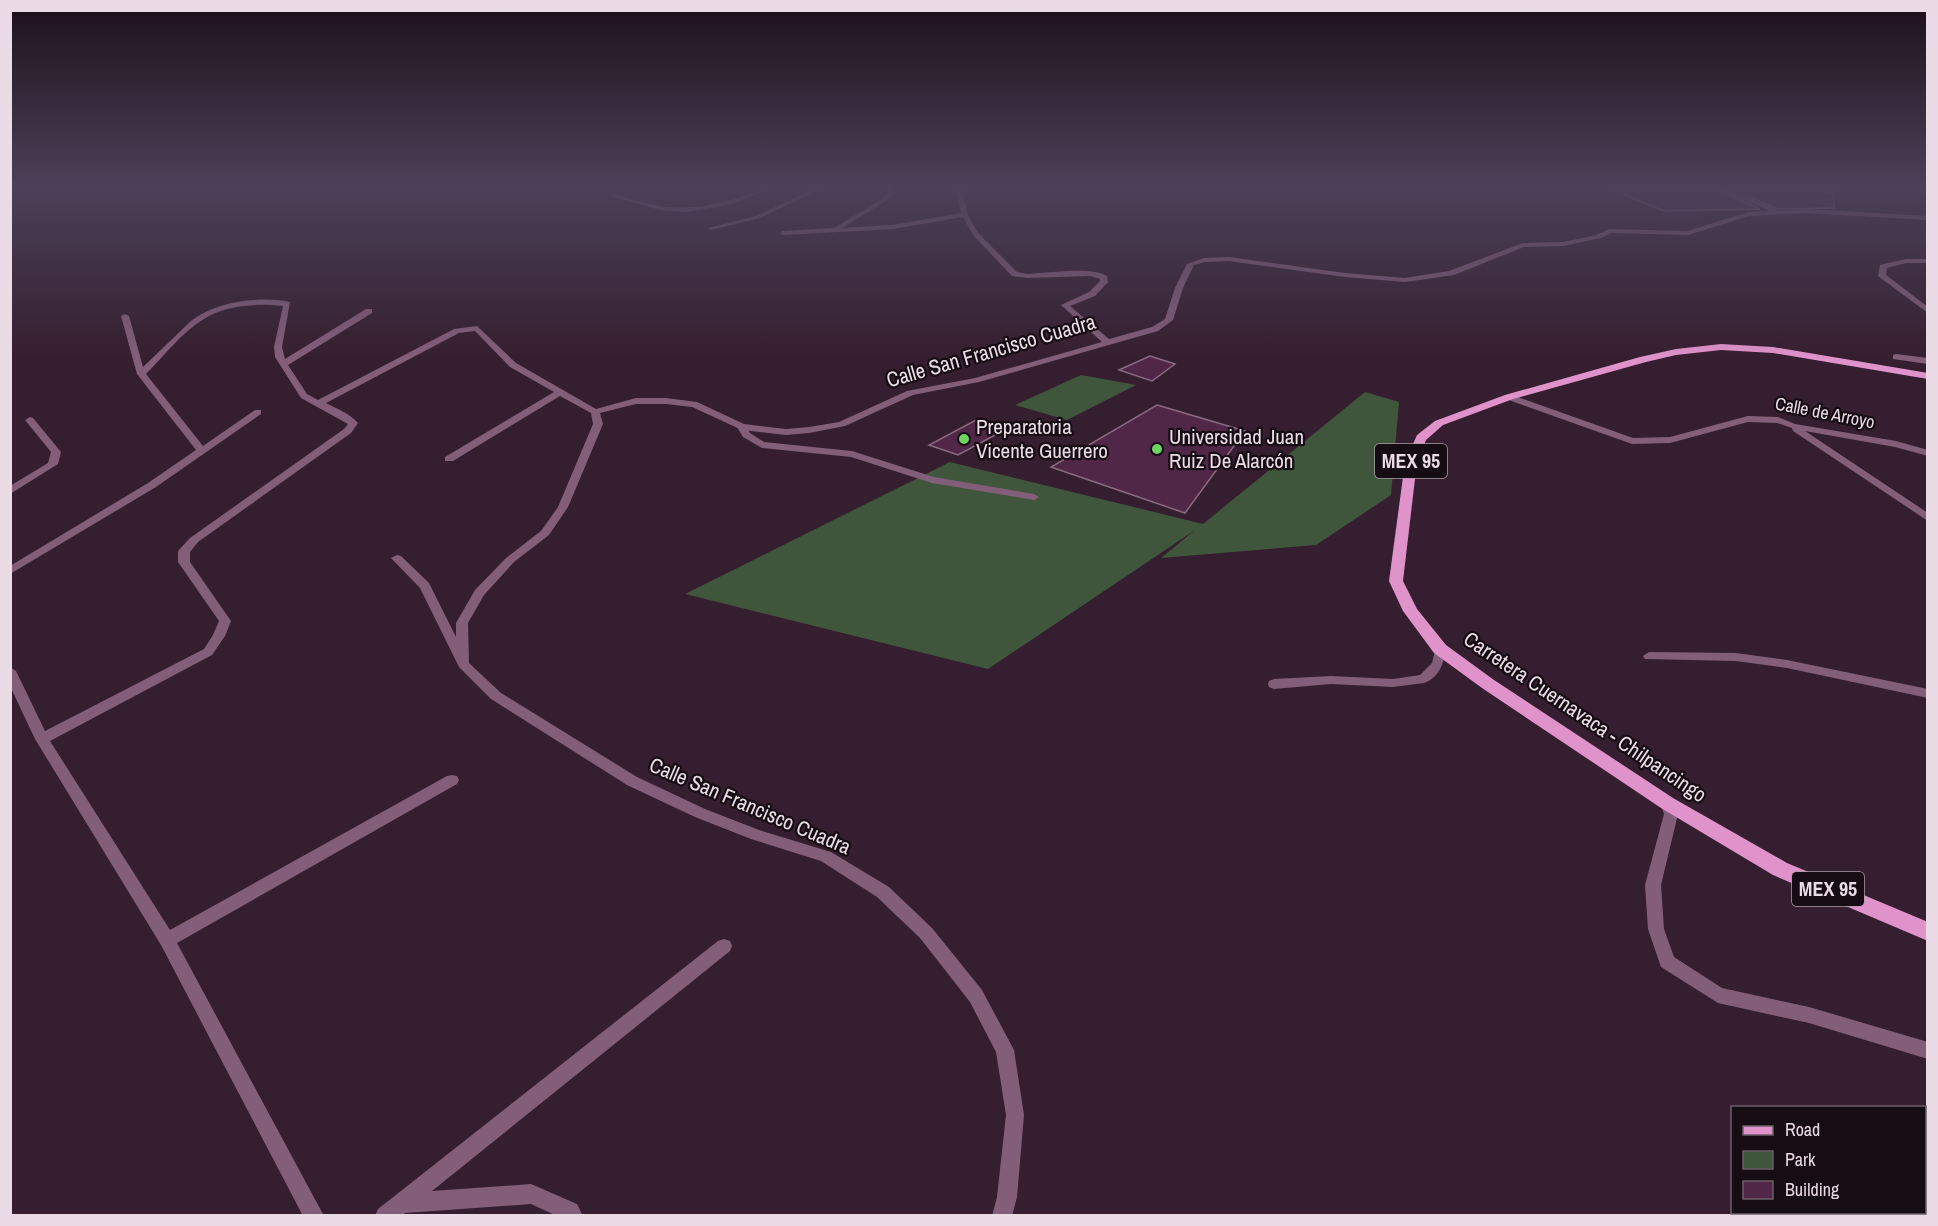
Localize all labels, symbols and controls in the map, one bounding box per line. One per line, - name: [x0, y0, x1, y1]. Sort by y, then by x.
- street label: Calle San Francisco Cuadra: [883, 307, 1099, 394]
- street label: Calle de Arroyo: [1773, 391, 1877, 434]
- place label: Preparatoria Vicente Guerrero: [976, 412, 1108, 465]
- place label: Universidad Juan Ruiz De Alarcón: [1169, 422, 1304, 475]
- marker: Preparatoria Vicente Guerrero: [957, 432, 971, 446]
- marker: Universidad Juan Ruiz De Alarcón: [1150, 442, 1164, 456]
- road number: MEX 95: [1375, 444, 1447, 478]
- street label: Carretera Cuernavaca - Chilpancingo: [1458, 624, 1712, 809]
- street label: Calle San Francisco Cuadra: [645, 750, 856, 861]
- road number: MEX 95: [1792, 872, 1864, 906]
- legend: [1731, 1106, 1926, 1214]
- text: Road: [1785, 1117, 1820, 1142]
- text: Park: [1785, 1147, 1816, 1172]
- text: Building: [1785, 1177, 1840, 1202]

